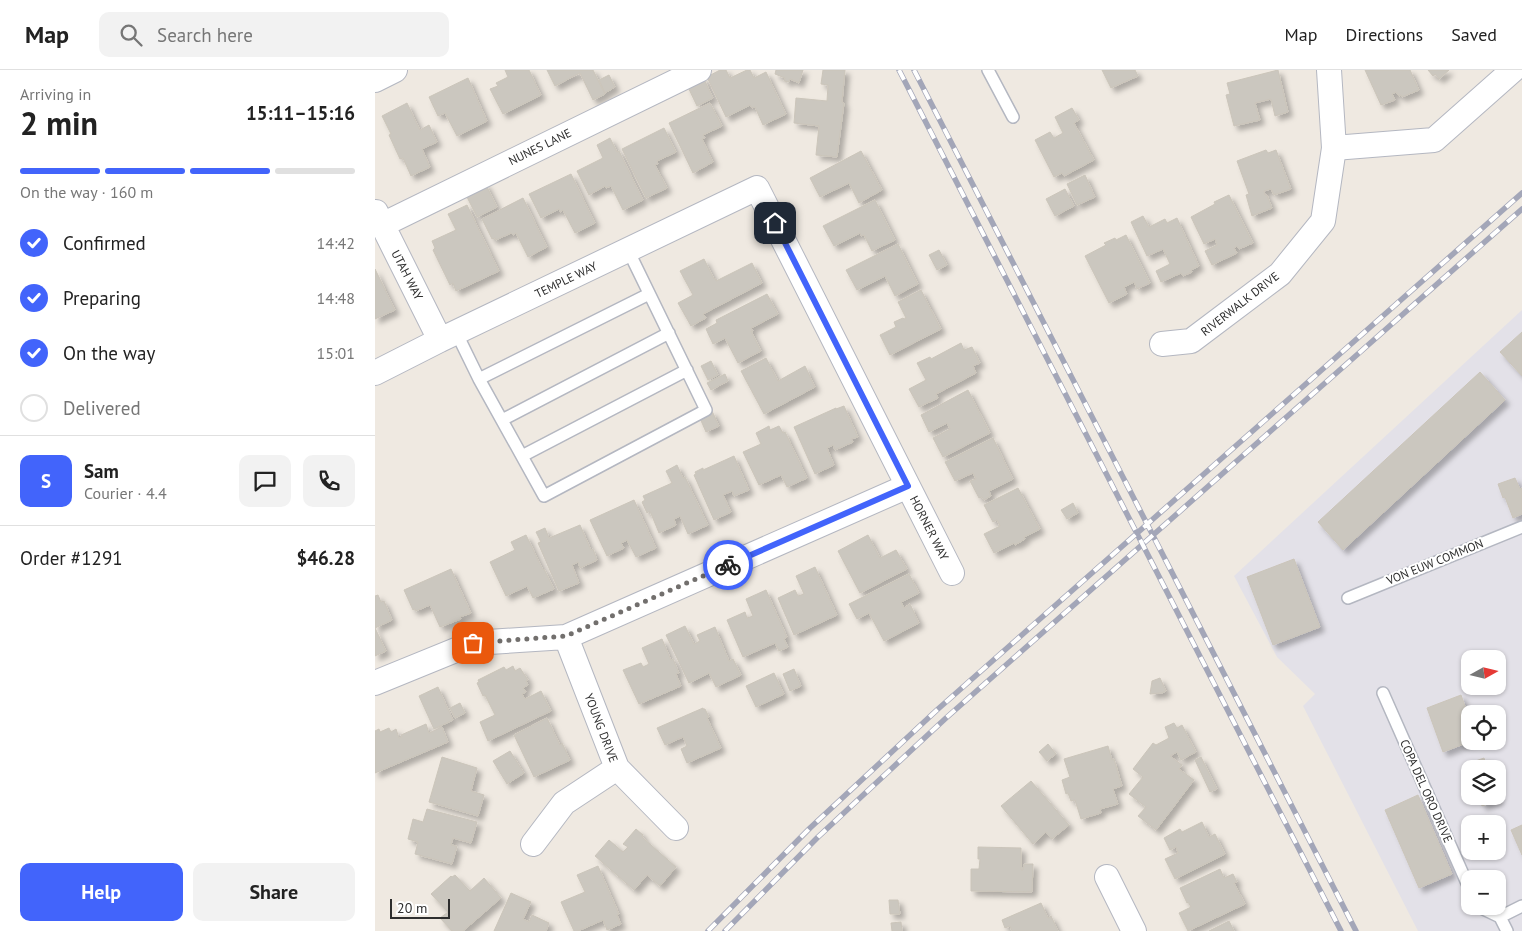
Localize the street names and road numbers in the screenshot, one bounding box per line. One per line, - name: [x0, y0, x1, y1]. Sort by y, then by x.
- street label: NUNES LANE: [506, 125, 574, 168]
- street label: UTAH WAY: [388, 247, 427, 303]
- street label: TEMPLE WAY: [532, 258, 600, 301]
- street label: RIVERWALK DRIVE: [1198, 268, 1282, 339]
- street label: HORNER WAY: [907, 493, 952, 563]
- street label: VON EUW COMMON: [1383, 535, 1485, 588]
- street label: YOUNG DRIVE: [581, 691, 621, 764]
- street label: COPA DEL ORO DRIVE: [1397, 737, 1456, 845]

